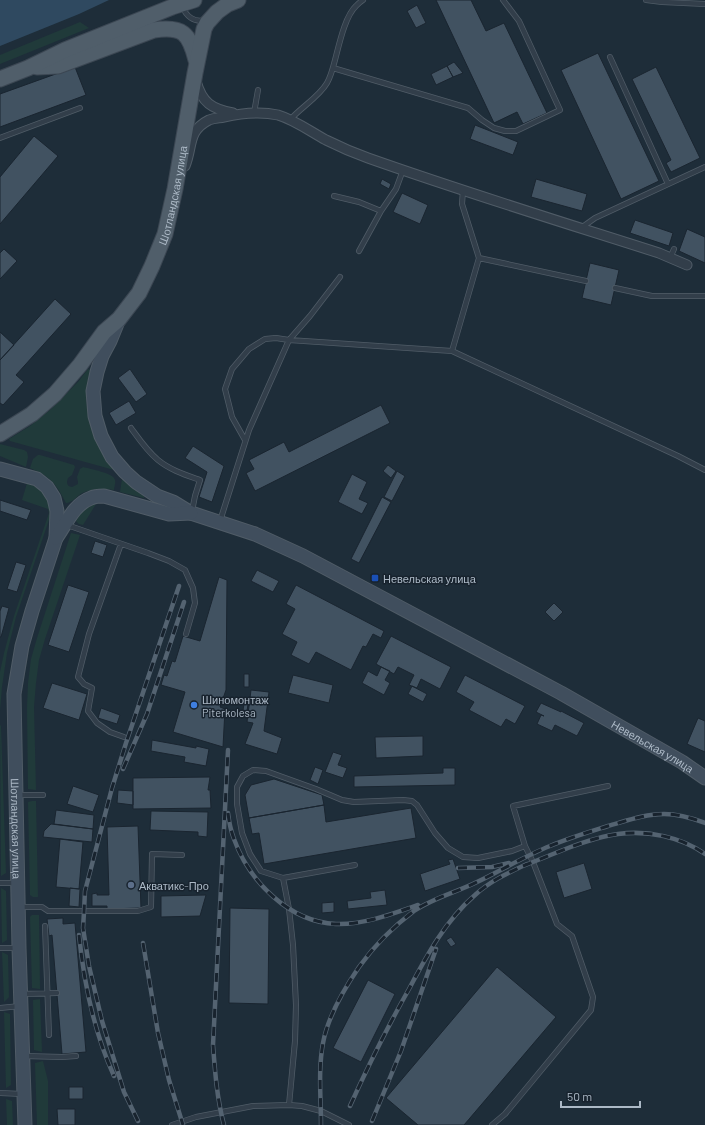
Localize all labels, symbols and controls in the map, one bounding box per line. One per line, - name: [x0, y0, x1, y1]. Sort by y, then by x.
- street label: Шотландская улица: [155, 144, 189, 247]
- place label: Невельская улица: [383, 572, 477, 585]
- marker: Невельская улица: [370, 573, 380, 583]
- place label: Шиномонтаж Piterkolesa: [202, 693, 269, 719]
- marker: Шиномонтаж Piterkolesa: [189, 700, 199, 710]
- street label: Невельская улица: [609, 717, 697, 775]
- street label: Шотландская улица: [9, 778, 24, 880]
- place label: Акватикс-Про: [139, 879, 209, 892]
- marker: Акватикс-Про: [126, 880, 136, 890]
- scale bar: [561, 1083, 640, 1109]
- text: 50 m: [567, 1089, 592, 1103]

